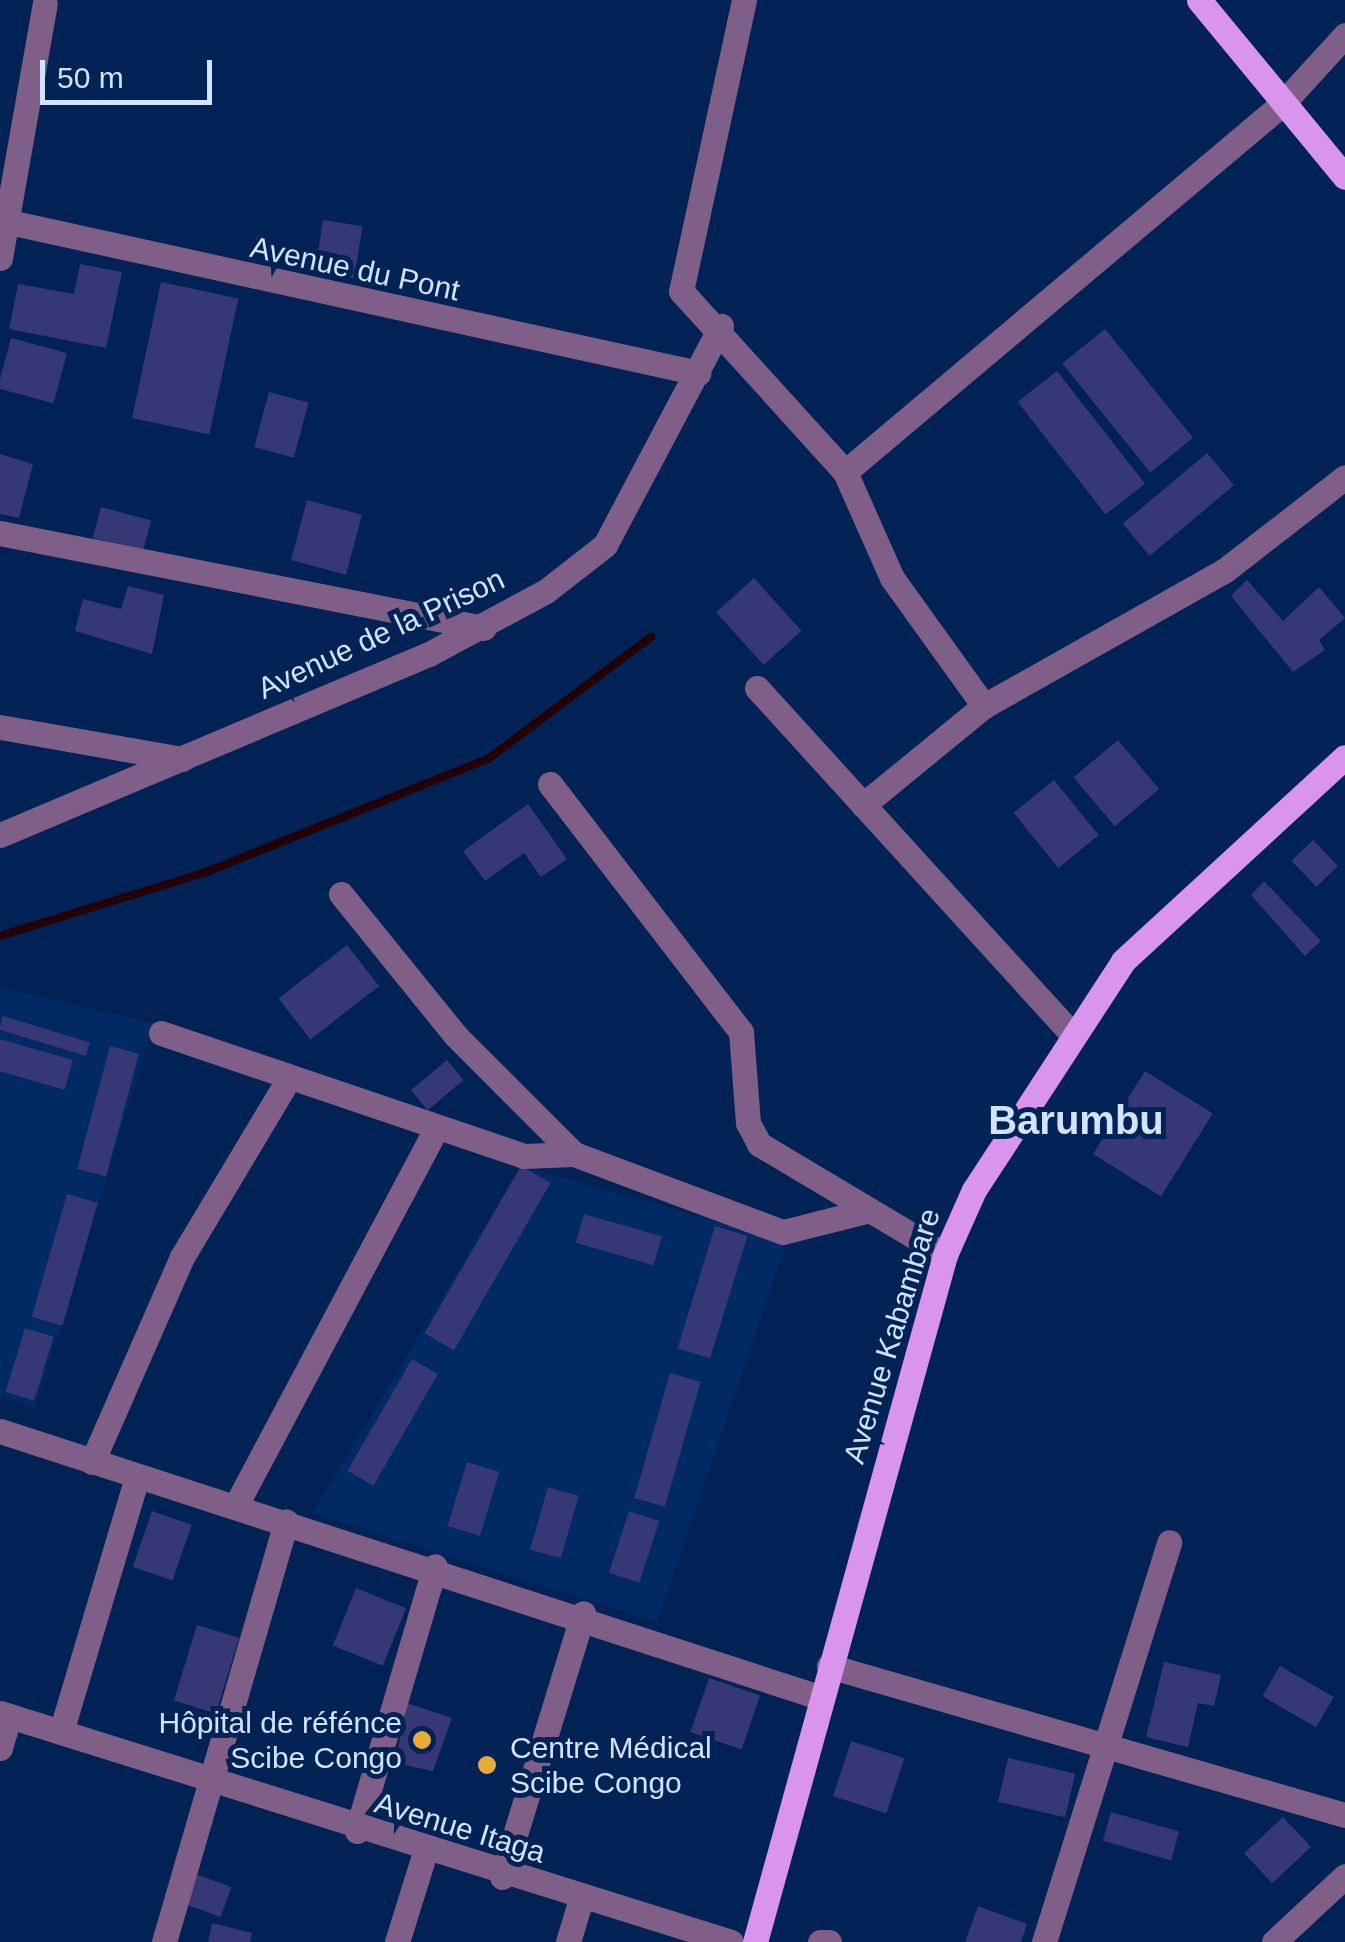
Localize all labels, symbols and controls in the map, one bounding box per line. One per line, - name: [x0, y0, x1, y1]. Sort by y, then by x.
- scale bar: [45, 40, 218, 102]
- text: 50 m: [57, 61, 124, 94]
- street label: Avenue du Pont: [247, 229, 463, 309]
- street label: Avenue de la Prison: [252, 561, 510, 707]
- district label: Barumbu: [988, 1096, 1164, 1144]
- street label: Avenue Kabambare: [836, 1204, 948, 1468]
- place label: Hôpital de réfénce Scibe Congo: [159, 1705, 402, 1776]
- marker: Hôpital de réfénce Scibe Congo: [411, 1729, 433, 1751]
- place label: Centre Médical Scibe Congo: [510, 1730, 712, 1800]
- marker: Centre Médical Scibe Congo: [474, 1752, 500, 1778]
- street label: Avenue Itaga: [370, 1785, 550, 1871]

